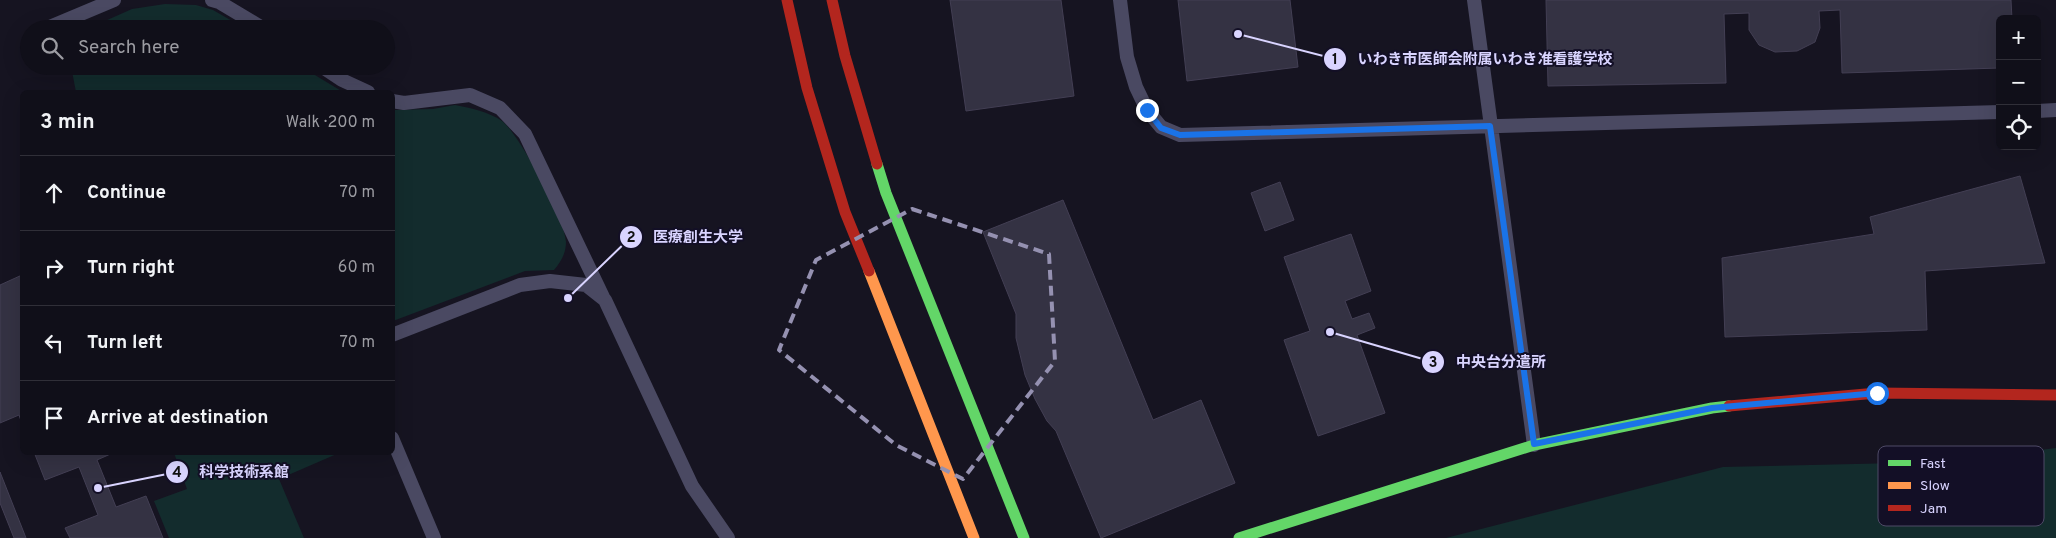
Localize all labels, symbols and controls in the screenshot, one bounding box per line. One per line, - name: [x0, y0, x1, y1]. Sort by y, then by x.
- map controls: [1996, 15, 2041, 150]
- button: +: [1996, 15, 2041, 60]
- search box: [20, 20, 395, 75]
- icon: search: [38, 34, 66, 62]
- text: Search here: [78, 36, 180, 60]
- callout: いわき市医師会附属いわき准看護学校: [1323, 44, 1623, 74]
- text: 1: [1332, 51, 1338, 70]
- text: いわき市医師会附属いわき准看護学校: [1357, 51, 1613, 70]
- button: −: [1996, 60, 2041, 105]
- route end: [1136, 99, 1159, 122]
- button: locate: [1996, 105, 2041, 150]
- text: 3 min: [40, 109, 95, 136]
- text: Walk · 200 m: [286, 113, 375, 133]
- icon: ahead: [40, 179, 68, 207]
- text: Continue: [87, 181, 166, 205]
- text: 70 m: [340, 183, 375, 203]
- callout: 医療創生大学: [618, 222, 753, 252]
- text: 2: [626, 229, 636, 248]
- text: 医療創生大学: [653, 229, 743, 248]
- icon: right: [40, 254, 68, 282]
- text: Turn right: [87, 256, 175, 280]
- text: 60 m: [338, 258, 375, 278]
- icon: left: [40, 329, 68, 357]
- text: Turn left: [87, 331, 163, 355]
- text: 70 m: [340, 333, 375, 353]
- callout: 中央台分遣所: [1421, 347, 1556, 377]
- text: 3: [1429, 354, 1438, 373]
- text: 中央台分遣所: [1456, 354, 1546, 373]
- route start: [1866, 382, 1889, 405]
- icon: arrive: [40, 404, 68, 432]
- text: Arrive at destination: [87, 406, 268, 430]
- legend: [1878, 446, 2044, 526]
- text: Fast: [1920, 456, 1946, 473]
- callout: 科学技術系館: [164, 457, 299, 487]
- text: 4: [172, 464, 182, 483]
- text: 科学技術系館: [199, 464, 289, 483]
- text: Slow: [1920, 478, 1950, 495]
- text: Jam: [1920, 501, 1947, 518]

